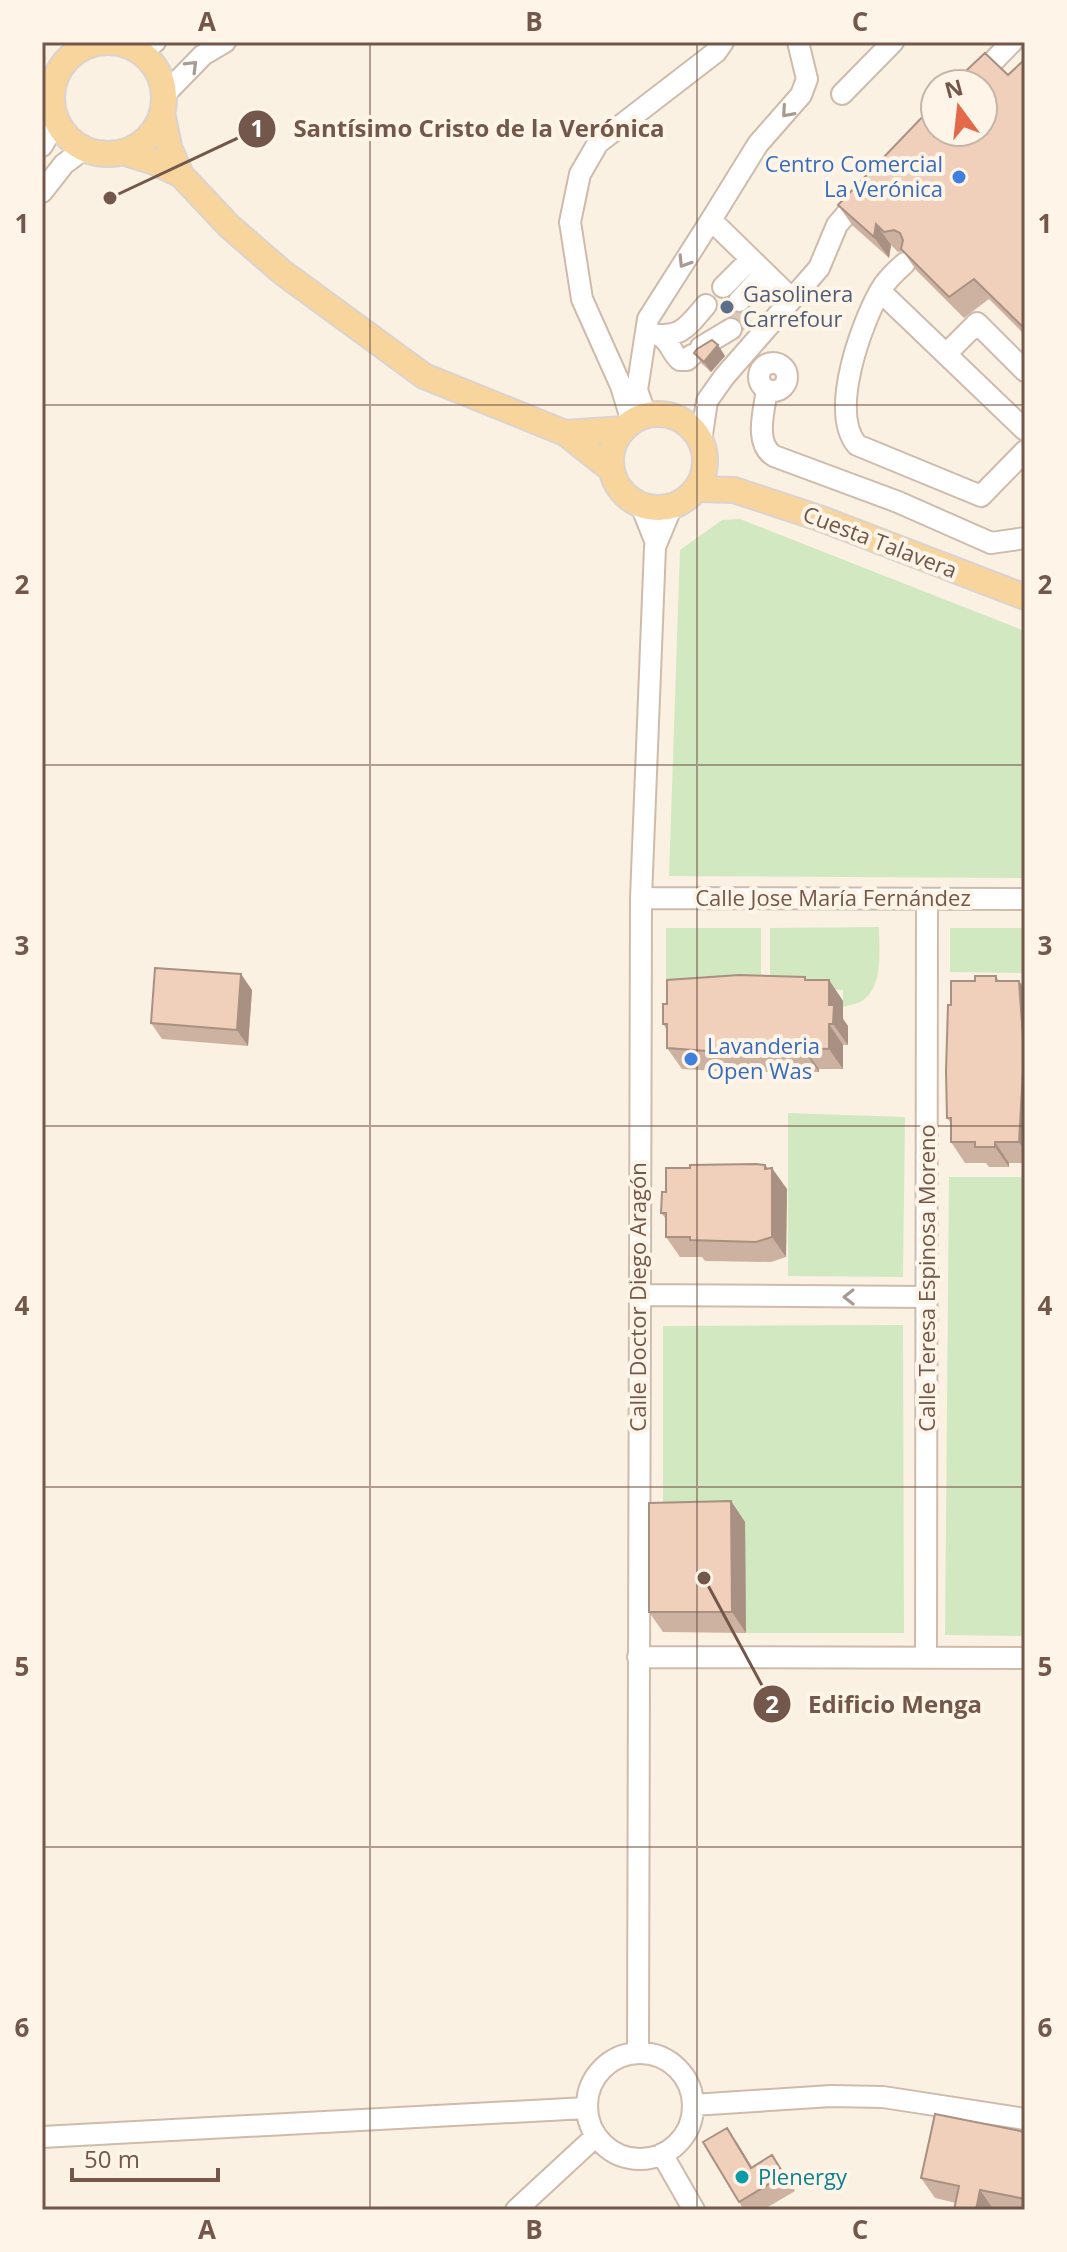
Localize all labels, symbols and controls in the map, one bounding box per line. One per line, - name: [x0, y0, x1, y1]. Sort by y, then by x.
- text: A: [198, 3, 216, 39]
- text: B: [525, 3, 543, 39]
- text: C: [852, 3, 868, 39]
- one-way arrow: [183, 61, 197, 75]
- north arrow: [919, 68, 999, 148]
- text: N: [941, 71, 966, 105]
- one-way arrow: [782, 103, 796, 118]
- callout: Santísimo Cristo de la Verónica: [237, 105, 680, 153]
- text: 1: [250, 111, 264, 144]
- text: Santísimo Cristo de la Verónica: [293, 111, 665, 144]
- place label: Centro Comercial La Verónica: [765, 148, 943, 203]
- marker: Centro Comercial La Verónica: [950, 168, 968, 186]
- text: 1: [15, 205, 29, 241]
- text: 1: [1038, 205, 1052, 241]
- one-way arrow: [679, 253, 694, 268]
- place label: Gasolinera Carrefour: [743, 278, 853, 333]
- marker: Gasolinera Carrefour: [718, 298, 736, 316]
- street label: Cuesta Talavera: [799, 498, 962, 584]
- text: 2: [15, 566, 30, 602]
- text: 2: [1038, 566, 1053, 602]
- street label: Calle Jose María Fernández: [695, 882, 971, 912]
- text: 3: [15, 927, 29, 963]
- text: 3: [1038, 927, 1052, 963]
- place label: Lavanderia Open Was: [707, 1030, 820, 1085]
- marker: Lavanderia Open Was: [682, 1050, 700, 1068]
- street label: Calle Teresa Espinosa Moreno: [911, 1124, 941, 1432]
- street label: Calle Doctor Diego Aragón: [622, 1162, 652, 1432]
- text: 4: [15, 1287, 30, 1323]
- text: 4: [1038, 1287, 1053, 1323]
- one-way arrow: [842, 1288, 855, 1306]
- text: 5: [15, 1648, 29, 1684]
- text: 5: [1038, 1648, 1052, 1684]
- callout: Edificio Menga: [752, 1680, 998, 1728]
- text: 2: [765, 1687, 779, 1720]
- text: Edificio Menga: [808, 1687, 982, 1720]
- text: 6: [15, 2009, 30, 2045]
- text: 6: [1038, 2009, 1053, 2045]
- scale bar: [72, 2132, 218, 2182]
- text: 50 m: [84, 2142, 140, 2175]
- place label: Plenergy: [758, 2161, 848, 2191]
- marker: Plenergy: [733, 2168, 751, 2186]
- text: A: [198, 2211, 216, 2247]
- text: B: [525, 2211, 543, 2247]
- text: C: [852, 2211, 868, 2247]

